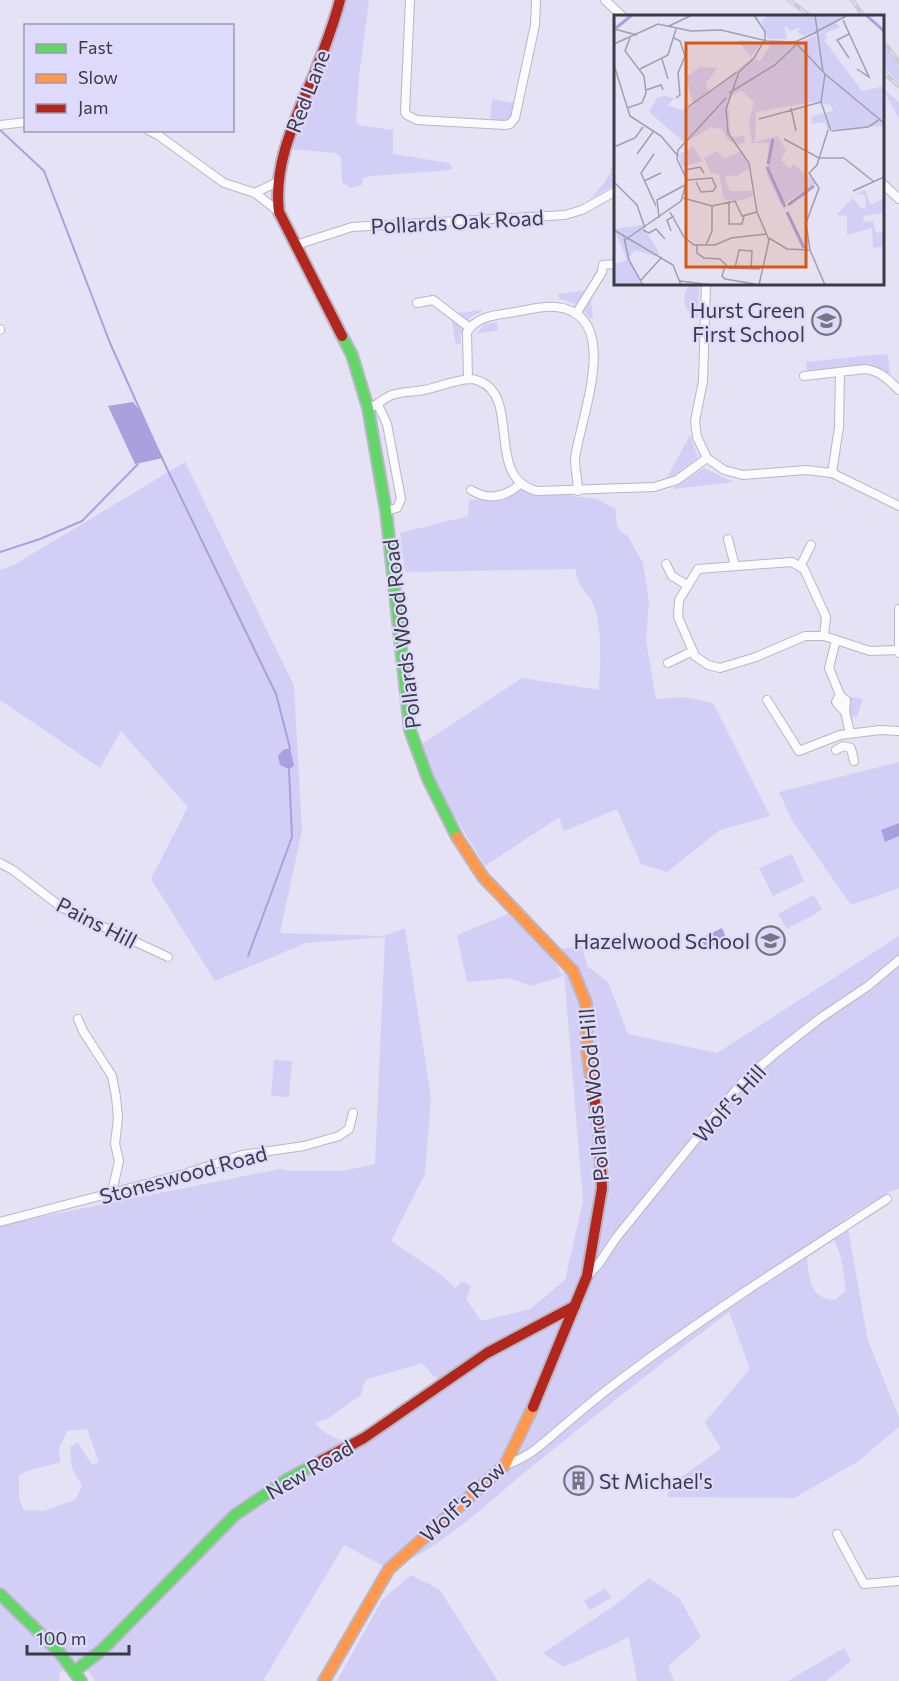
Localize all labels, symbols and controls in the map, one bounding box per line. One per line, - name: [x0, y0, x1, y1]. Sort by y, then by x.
- inset map: [614, 15, 884, 285]
- legend: [24, 24, 234, 132]
- text: Fast: [78, 36, 113, 58]
- street label: Red Lane: [280, 46, 334, 136]
- text: Slow: [78, 66, 118, 88]
- text: Jam: [78, 96, 108, 118]
- street label: Pollards Oak Road: [370, 204, 544, 238]
- place label: Hurst Green First School: [690, 297, 805, 346]
- school or university icon: Hurst Green First School: [810, 305, 842, 337]
- street label: Pollards Wood Road: [377, 538, 425, 730]
- street label: Pains Hill: [53, 891, 141, 953]
- school or university icon: Hazelwood School: [755, 924, 787, 956]
- place label: Hazelwood School: [574, 928, 750, 953]
- street label: Pollards Wood Hill: [573, 1007, 613, 1183]
- street label: Wolf's Hill: [687, 1059, 771, 1147]
- street label: Stoneswood Road: [97, 1140, 269, 1208]
- street label: New Road: [261, 1434, 357, 1504]
- street label: Wolf's Row: [414, 1455, 510, 1547]
- building icon: St Michael's: [562, 1464, 594, 1496]
- place label: St Michael's: [599, 1468, 713, 1493]
- scale bar: [27, 1618, 129, 1656]
- text: 100 m: [36, 1627, 86, 1649]

